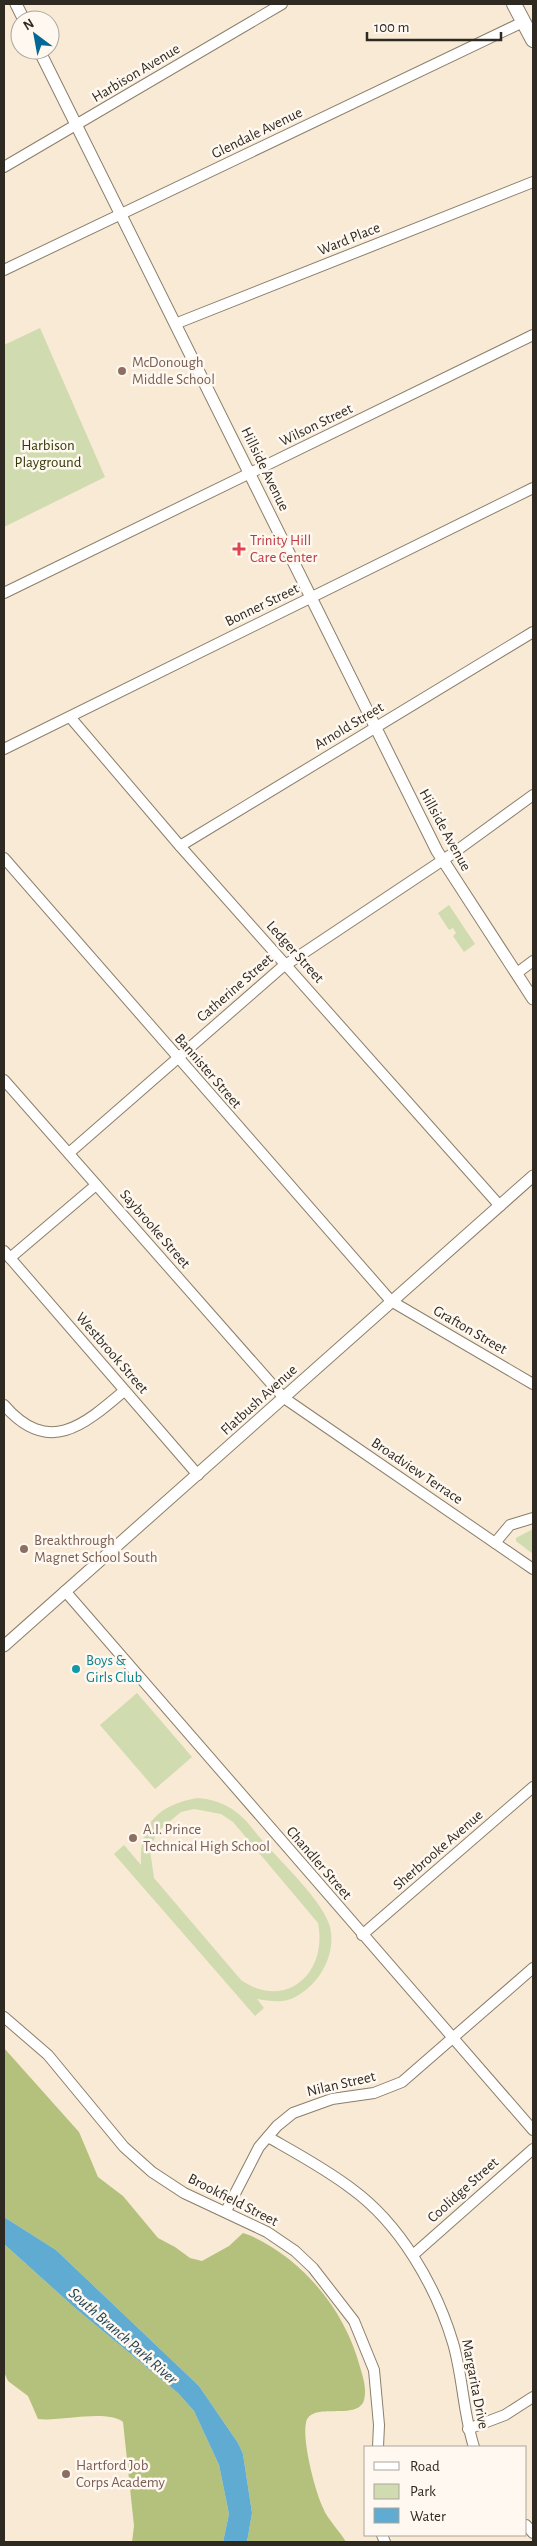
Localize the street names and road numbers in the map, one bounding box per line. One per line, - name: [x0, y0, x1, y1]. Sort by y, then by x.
- street label: Harbison Avenue: [89, 41, 183, 105]
- street label: Glendale Avenue: [209, 105, 305, 161]
- street label: Ward Place: [316, 220, 382, 258]
- street label: Wilson Street: [277, 401, 355, 449]
- street label: Hillside Avenue: [238, 425, 292, 513]
- street label: Bonner Street: [223, 581, 301, 629]
- street label: Arnold Street: [312, 699, 386, 752]
- street label: Hillside Avenue: [416, 786, 474, 874]
- street label: Ledger Street: [263, 918, 327, 986]
- street label: Catherine Street: [194, 951, 276, 1025]
- street label: Bannister Street: [172, 1031, 244, 1111]
- street label: Saybrooke Street: [117, 1187, 193, 1271]
- street label: Grafton Street: [431, 1303, 510, 1357]
- street label: Westbrook Street: [73, 1310, 151, 1396]
- street label: Flatbush Avenue: [218, 1362, 300, 1438]
- street label: Broadview Terrace: [369, 1435, 465, 1507]
- street label: Sherbrooke Avenue: [390, 1807, 486, 1893]
- street label: Chandler Street: [283, 1824, 355, 1902]
- street label: Nilan Street: [305, 2069, 377, 2099]
- street label: Coolidge Street: [425, 2154, 501, 2225]
- street label: Brookfield Street: [186, 2171, 281, 2229]
- street label: Margarita Drive: [459, 2338, 491, 2430]

